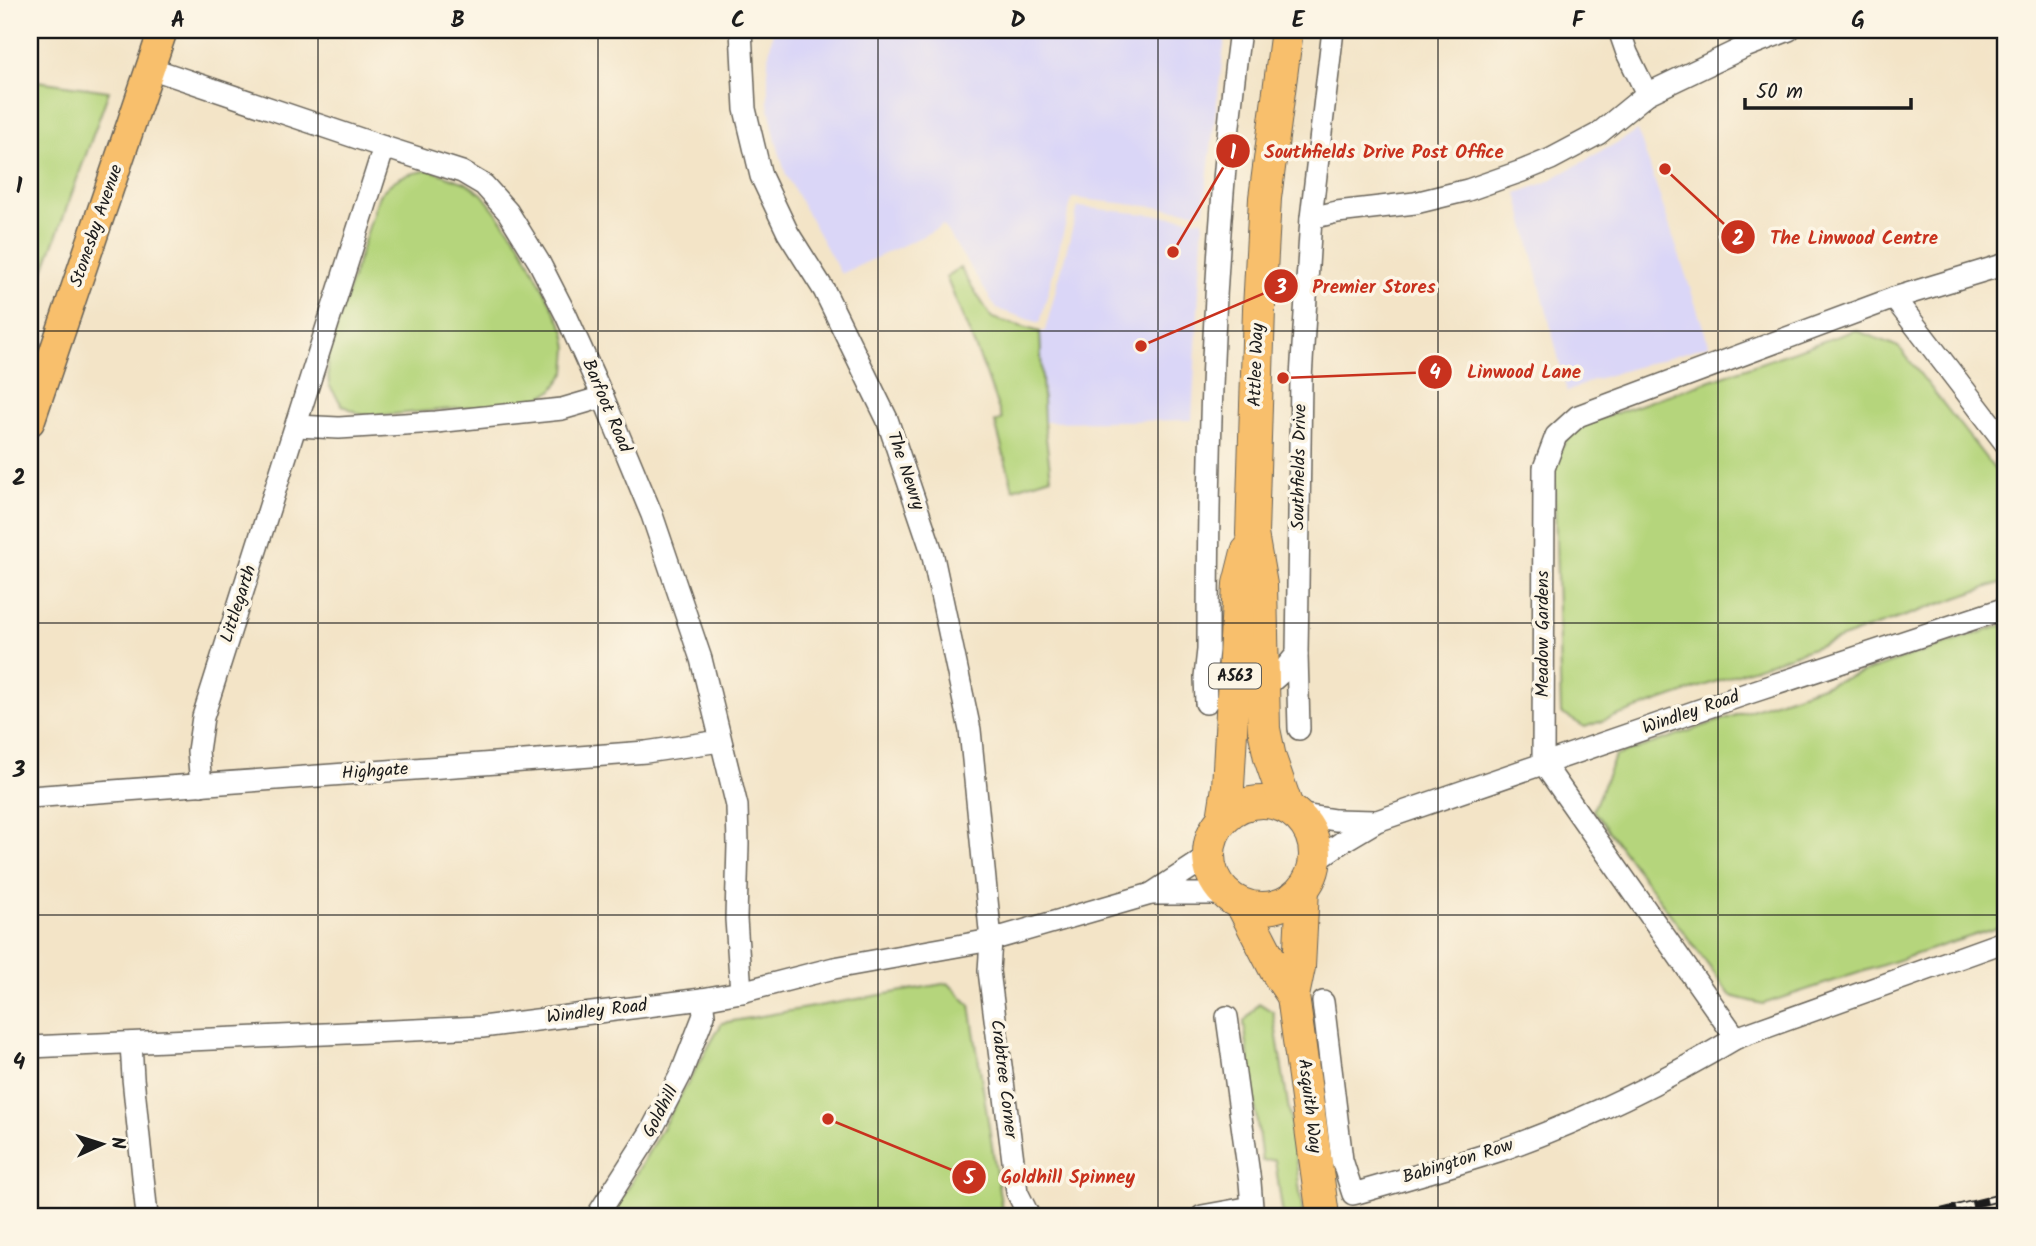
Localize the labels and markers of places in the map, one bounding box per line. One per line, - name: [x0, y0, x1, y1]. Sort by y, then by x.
- callout: Southfields Drive Post Office: [1215, 131, 1518, 171]
- callout: The Linwood Centre: [1721, 217, 1952, 257]
- callout: Premier Stores: [1264, 266, 1450, 306]
- callout: Linwood Lane: [1418, 352, 1595, 392]
- callout: Goldhill Spinney: [952, 1157, 1149, 1197]

